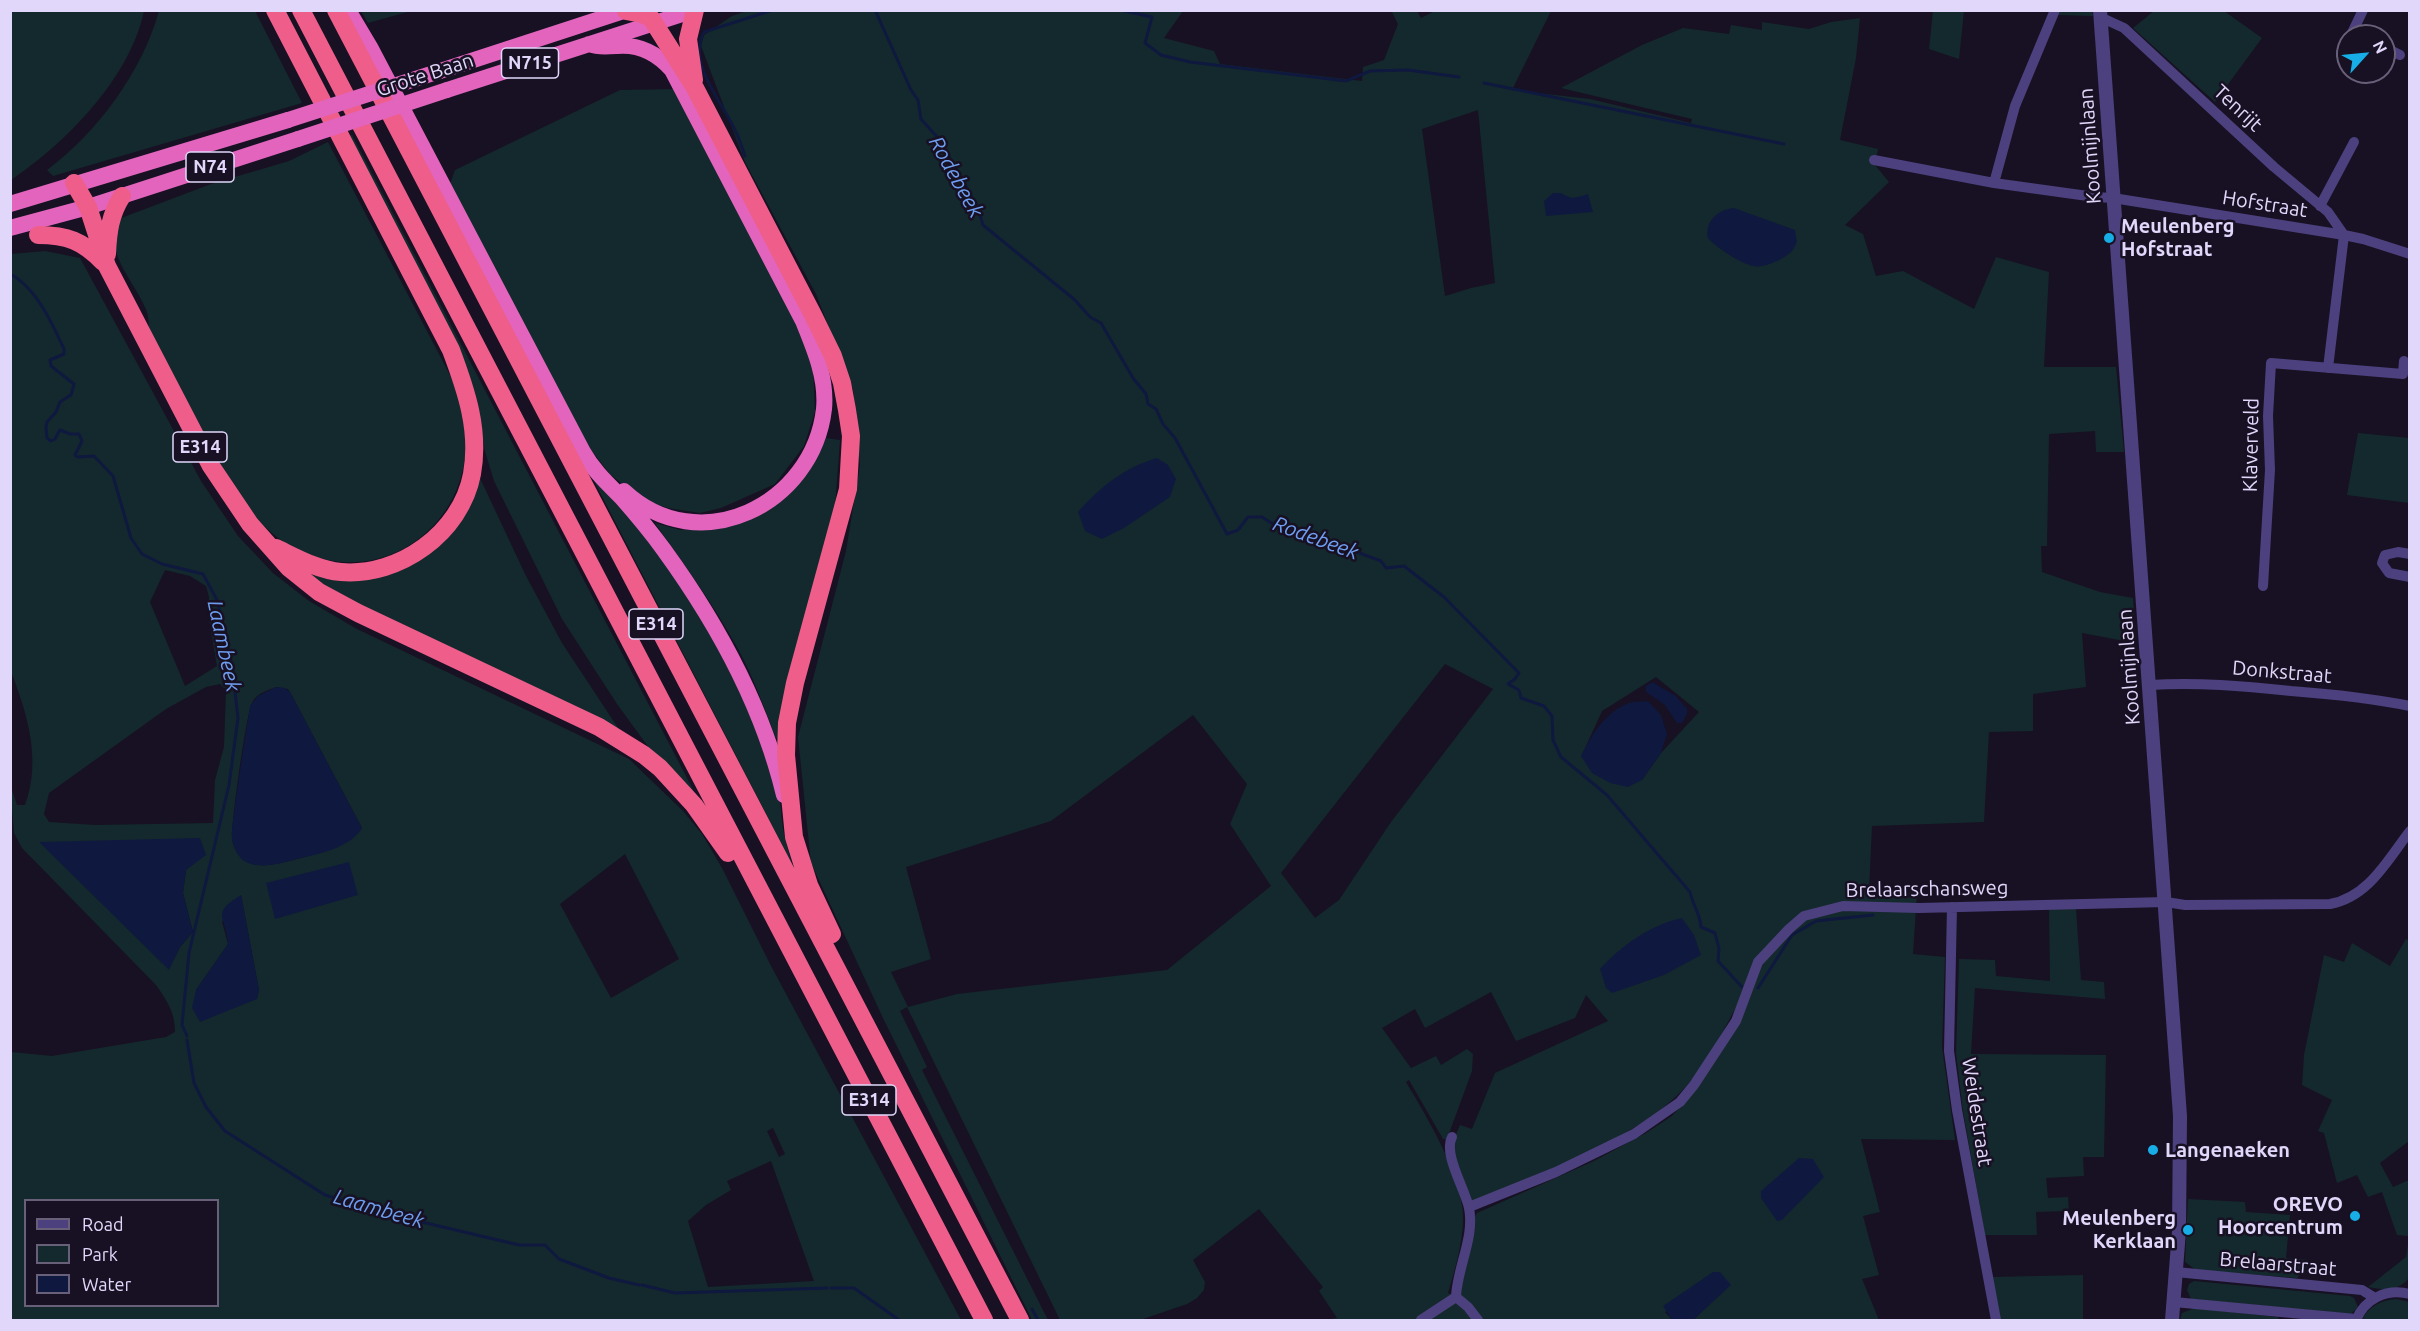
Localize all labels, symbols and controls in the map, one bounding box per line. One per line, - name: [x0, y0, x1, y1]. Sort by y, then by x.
- north arrow: [2336, 24, 2396, 84]
- text: N: [2370, 37, 2391, 56]
- street label: Grote Baan: [373, 48, 477, 102]
- road number: N715: [502, 48, 558, 78]
- street label: Tenrijt: [2209, 80, 2267, 136]
- street label: Koolmijnlaan: [2074, 87, 2106, 205]
- water label: Rodebeek: [923, 132, 989, 222]
- road number: N74: [186, 152, 234, 182]
- street label: Hofstraat: [2221, 185, 2309, 223]
- place label: Meulenberg Hofstraat: [2121, 214, 2235, 261]
- marker: Meulenberg Hofstraat: [2102, 231, 2116, 245]
- street label: Klaverveld: [2238, 398, 2264, 492]
- road number: E314: [173, 432, 227, 462]
- water label: Rodebeek: [1270, 511, 1362, 565]
- water label: Laambeek: [202, 598, 246, 694]
- street label: Koolmijnlaan: [2113, 608, 2145, 726]
- road number: E314: [629, 609, 683, 639]
- street label: Donkstraat: [2231, 656, 2333, 688]
- street label: Brelaarschansweg: [1846, 876, 2008, 902]
- street label: Weidestraat: [1957, 1056, 1997, 1168]
- road number: E314: [842, 1085, 896, 1115]
- place label: Langenaeken: [2165, 1138, 2290, 1162]
- marker: Langenaeken: [2146, 1143, 2160, 1157]
- water label: Laambeek: [331, 1184, 427, 1234]
- place label: OREVO Hoorcentrum: [2218, 1192, 2343, 1239]
- legend: [24, 1199, 219, 1307]
- place label: Meulenberg Kerklaan: [2062, 1206, 2176, 1253]
- marker: OREVO Hoorcentrum: [2348, 1209, 2362, 1223]
- text: Road: [82, 1214, 124, 1234]
- marker: Meulenberg Kerklaan: [2181, 1223, 2195, 1237]
- text: Park: [82, 1244, 118, 1264]
- street label: Brelaarstraat: [2219, 1247, 2337, 1281]
- text: Water: [82, 1274, 131, 1294]

